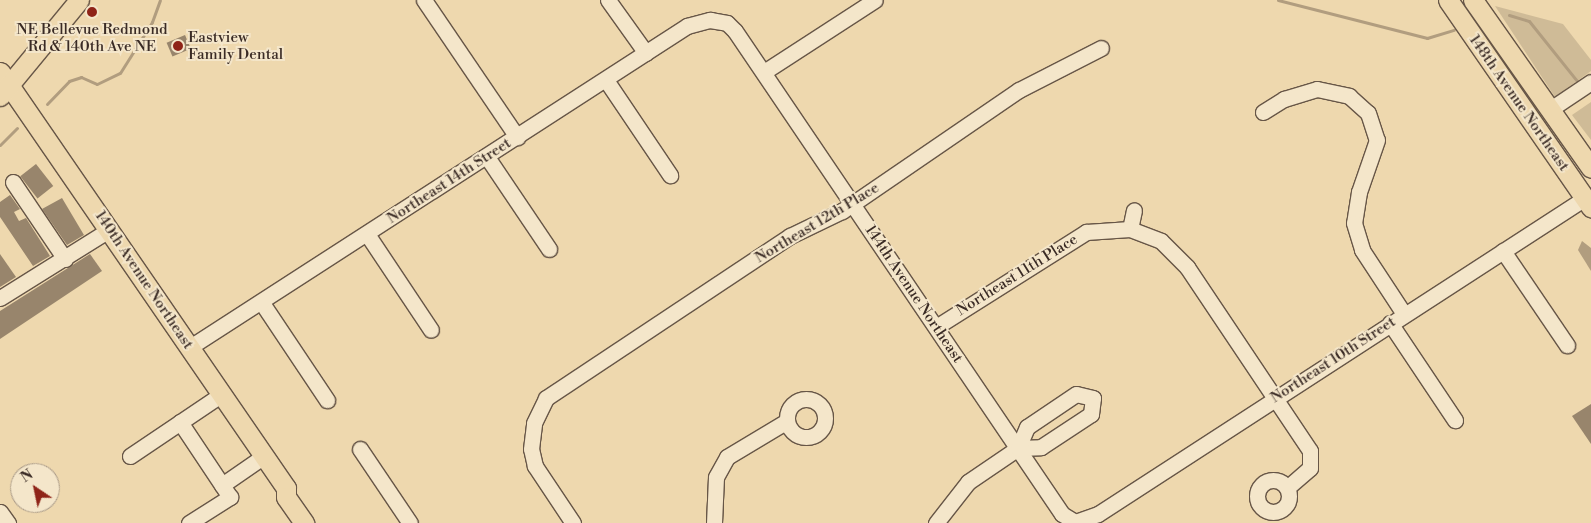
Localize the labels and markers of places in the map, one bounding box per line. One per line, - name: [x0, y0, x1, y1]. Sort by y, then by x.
- marker: NE Bellevue Redmond Rd & 140th Ave NE: [86, 6, 98, 18]
- place label: NE Bellevue Redmond Rd & 140th Ave NE: [16, 20, 168, 55]
- place label: Eastview Family Dental: [188, 28, 283, 63]
- marker: Eastview Family Dental: [172, 40, 184, 52]

